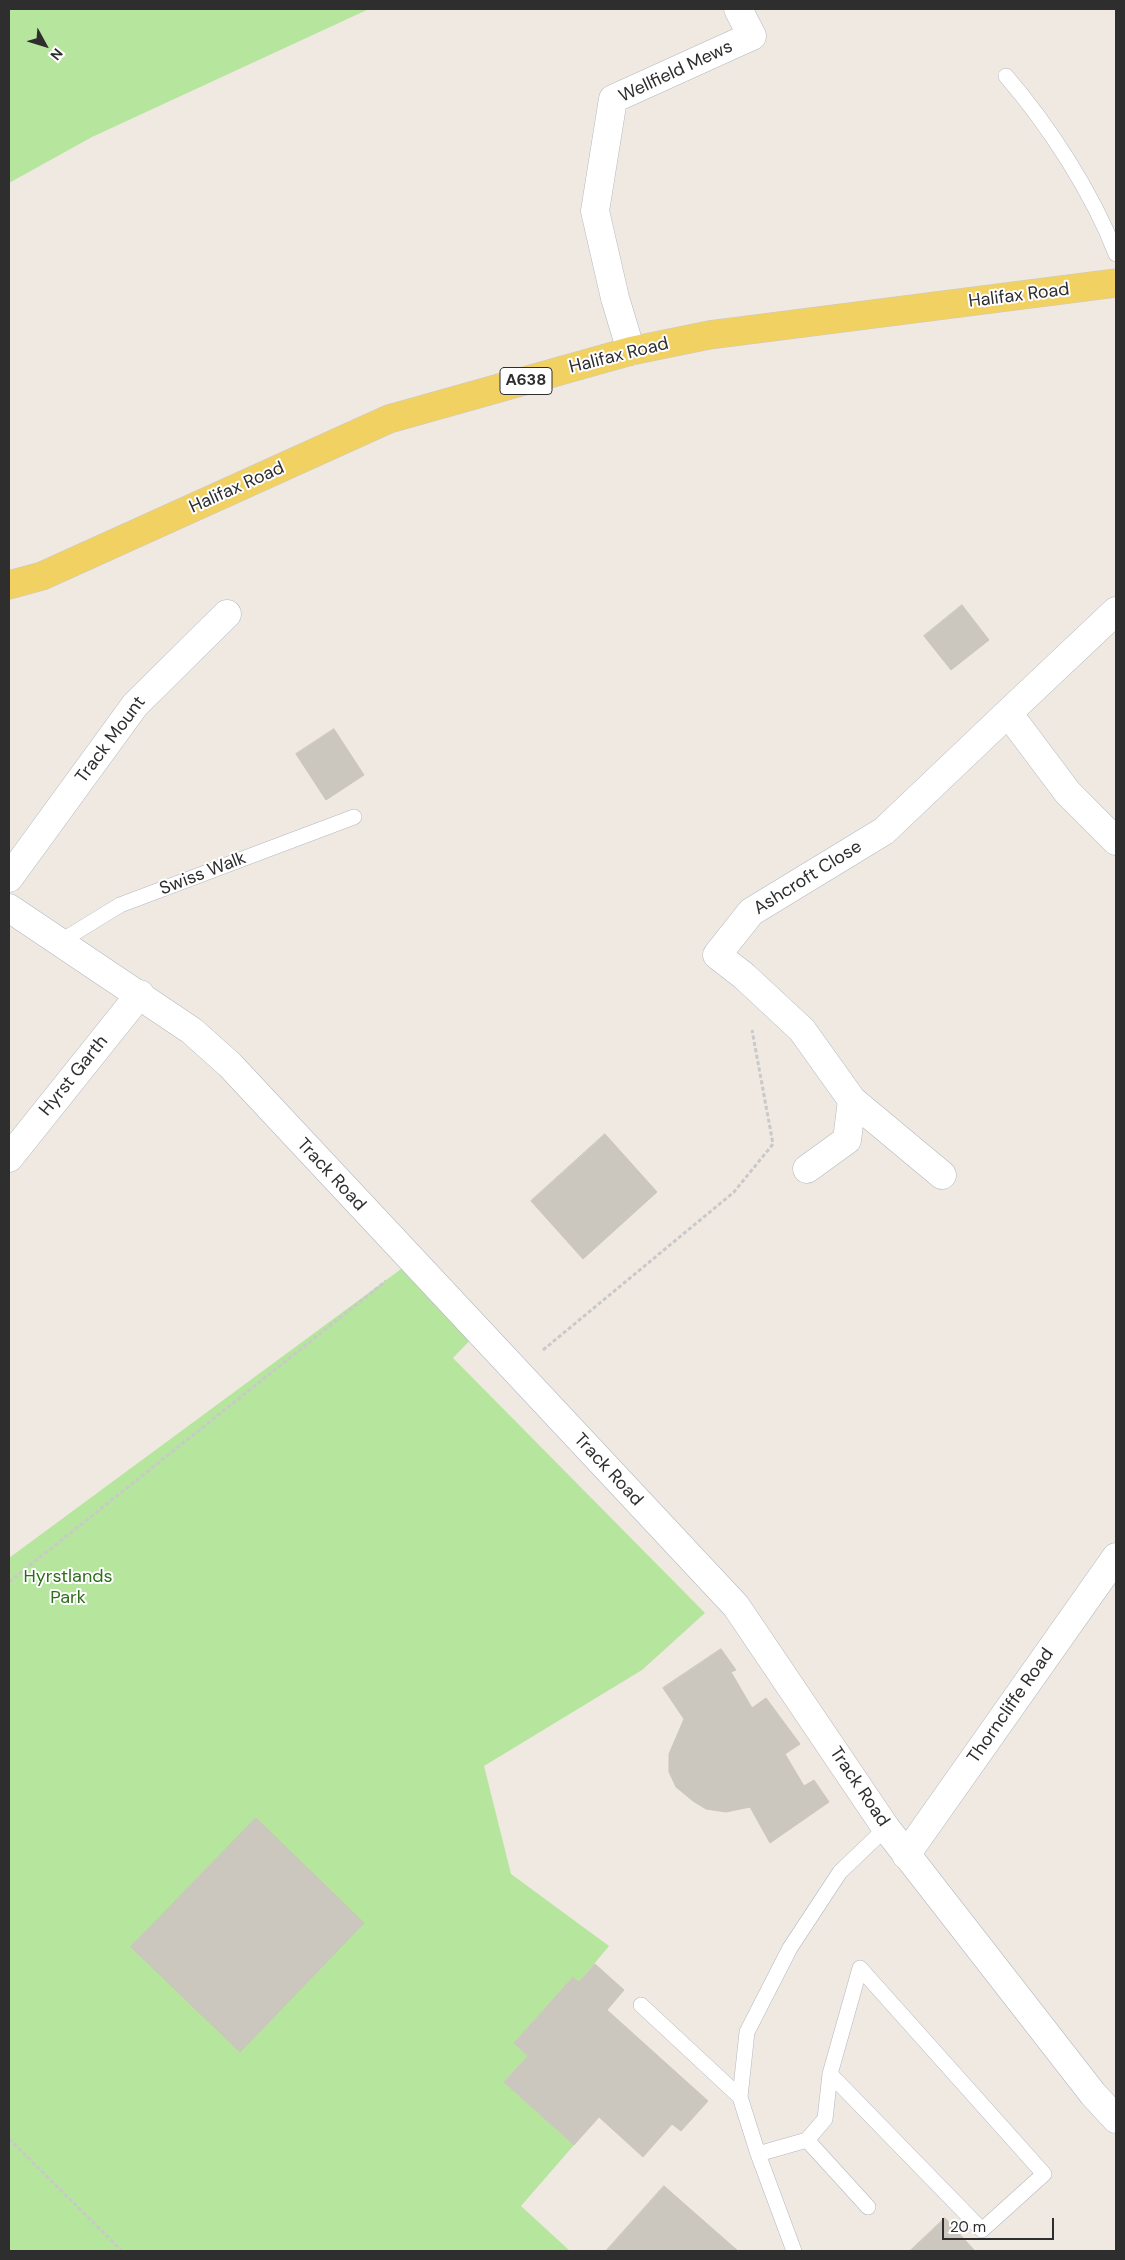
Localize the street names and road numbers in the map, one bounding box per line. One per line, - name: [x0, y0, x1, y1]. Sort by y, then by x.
- street label: Wellfield Mews: [616, 36, 736, 108]
- street label: Halifax Road: [967, 279, 1071, 313]
- street label: Halifax Road: [567, 333, 671, 379]
- road number: A638: [500, 368, 552, 394]
- street label: Halifax Road: [186, 457, 288, 519]
- street label: Track Mount: [71, 692, 151, 788]
- street label: Ashcroft Close: [750, 836, 866, 920]
- street label: Swiss Walk: [157, 848, 249, 900]
- street label: Hyrst Garth: [35, 1032, 113, 1120]
- street label: Track Road: [292, 1134, 370, 1216]
- street label: Track Road: [569, 1429, 647, 1511]
- street label: Thorncliffe Road: [963, 1644, 1059, 1768]
- street label: Track Road: [824, 1743, 894, 1831]

